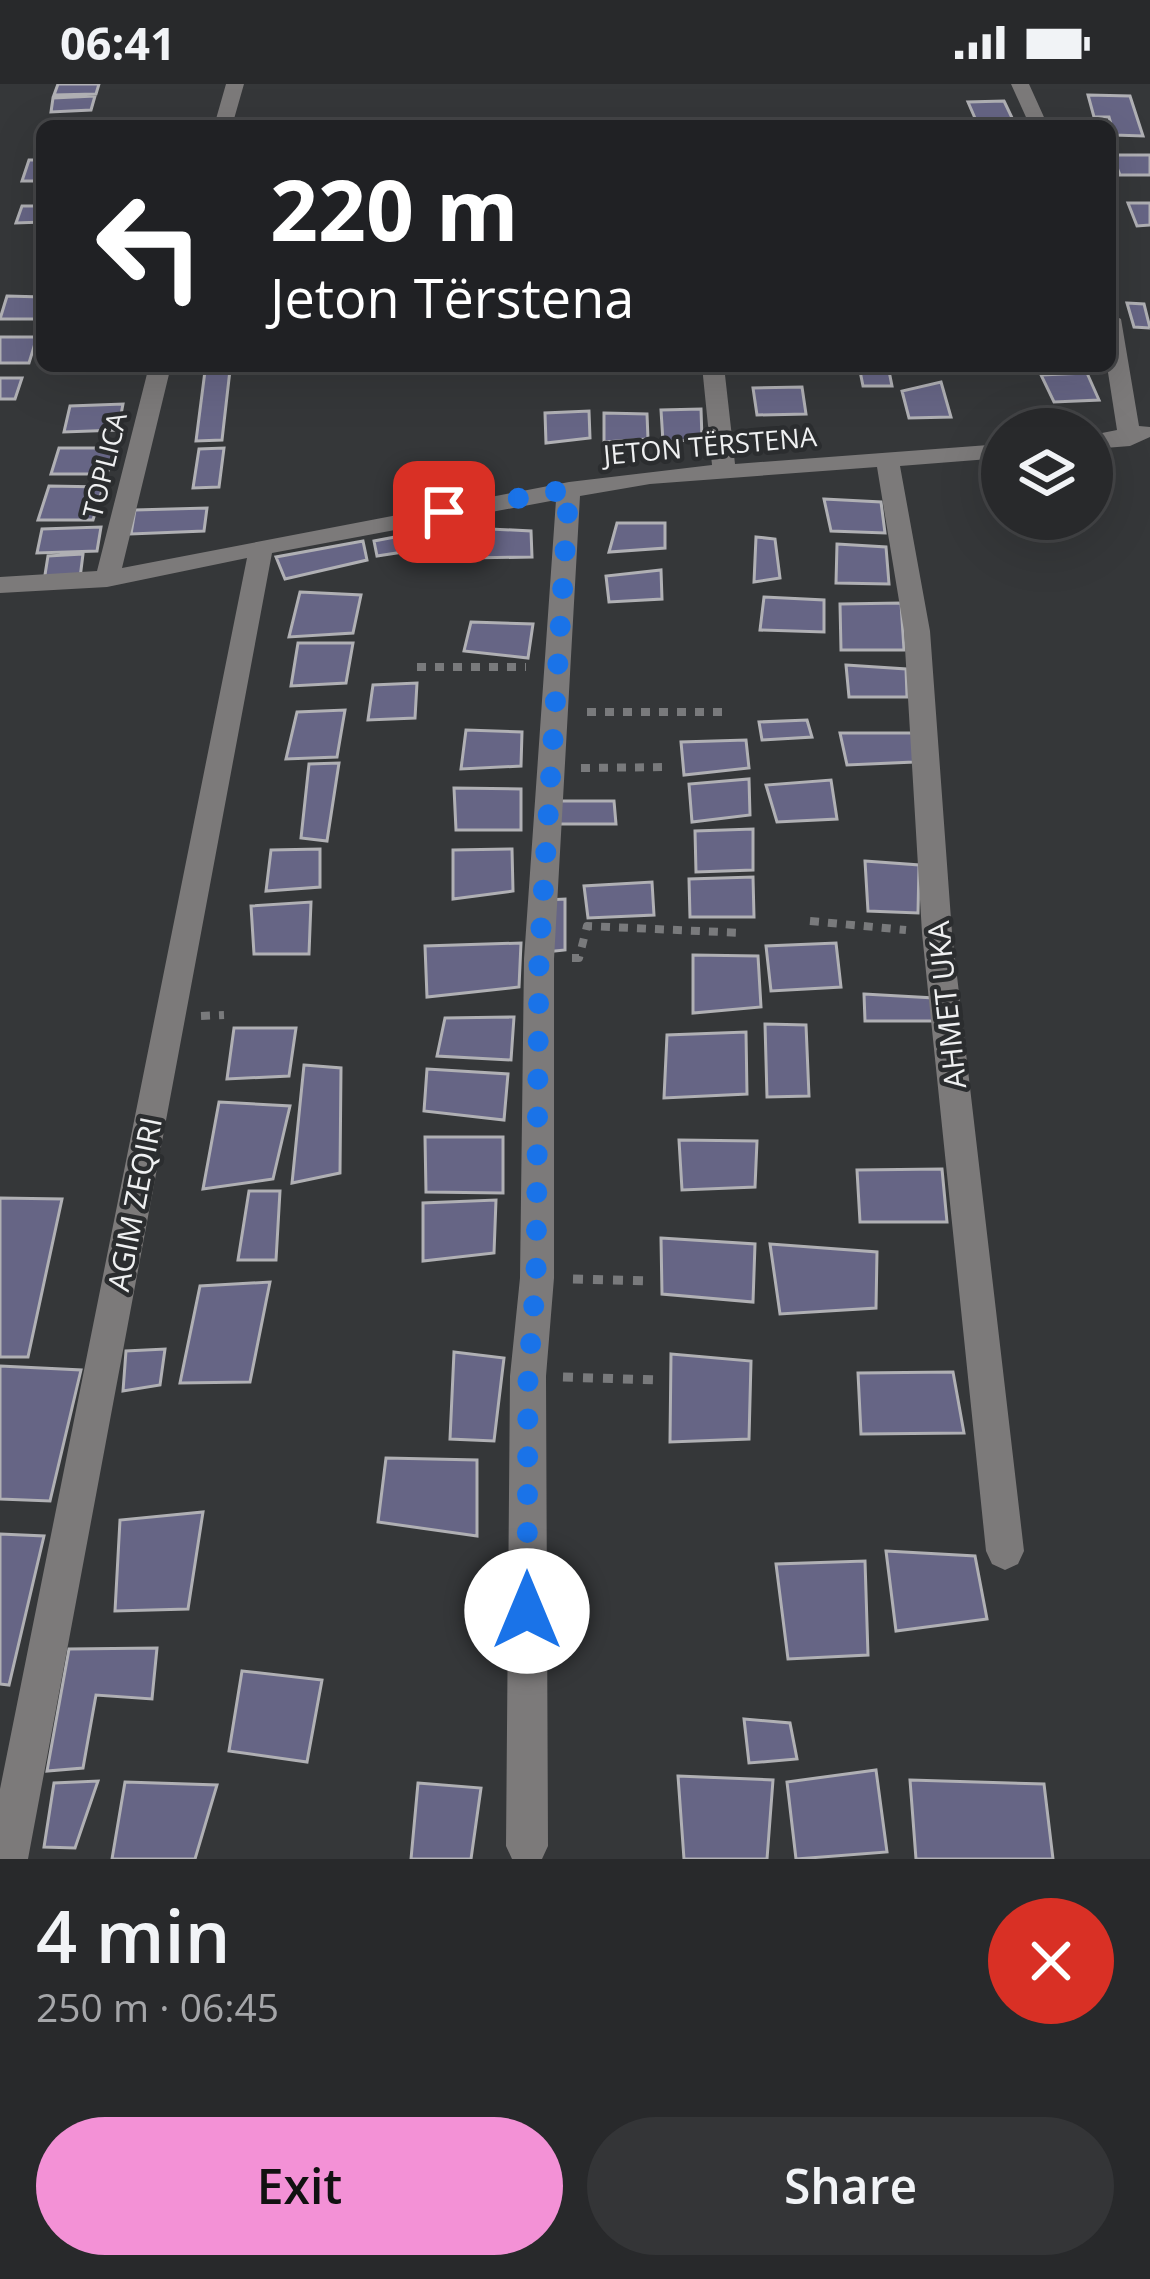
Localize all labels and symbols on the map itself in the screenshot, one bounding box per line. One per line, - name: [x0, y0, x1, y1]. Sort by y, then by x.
- street label: TOPLICA: [73, 407, 135, 522]
- street label: JETON TËRSTENA: [599, 417, 819, 473]
- pin: [393, 461, 495, 563]
- street label: AHMET UKA: [917, 919, 975, 1091]
- street label: AGIM ZEQIRI: [97, 1114, 171, 1294]
- position arrow: [464, 1548, 590, 1674]

